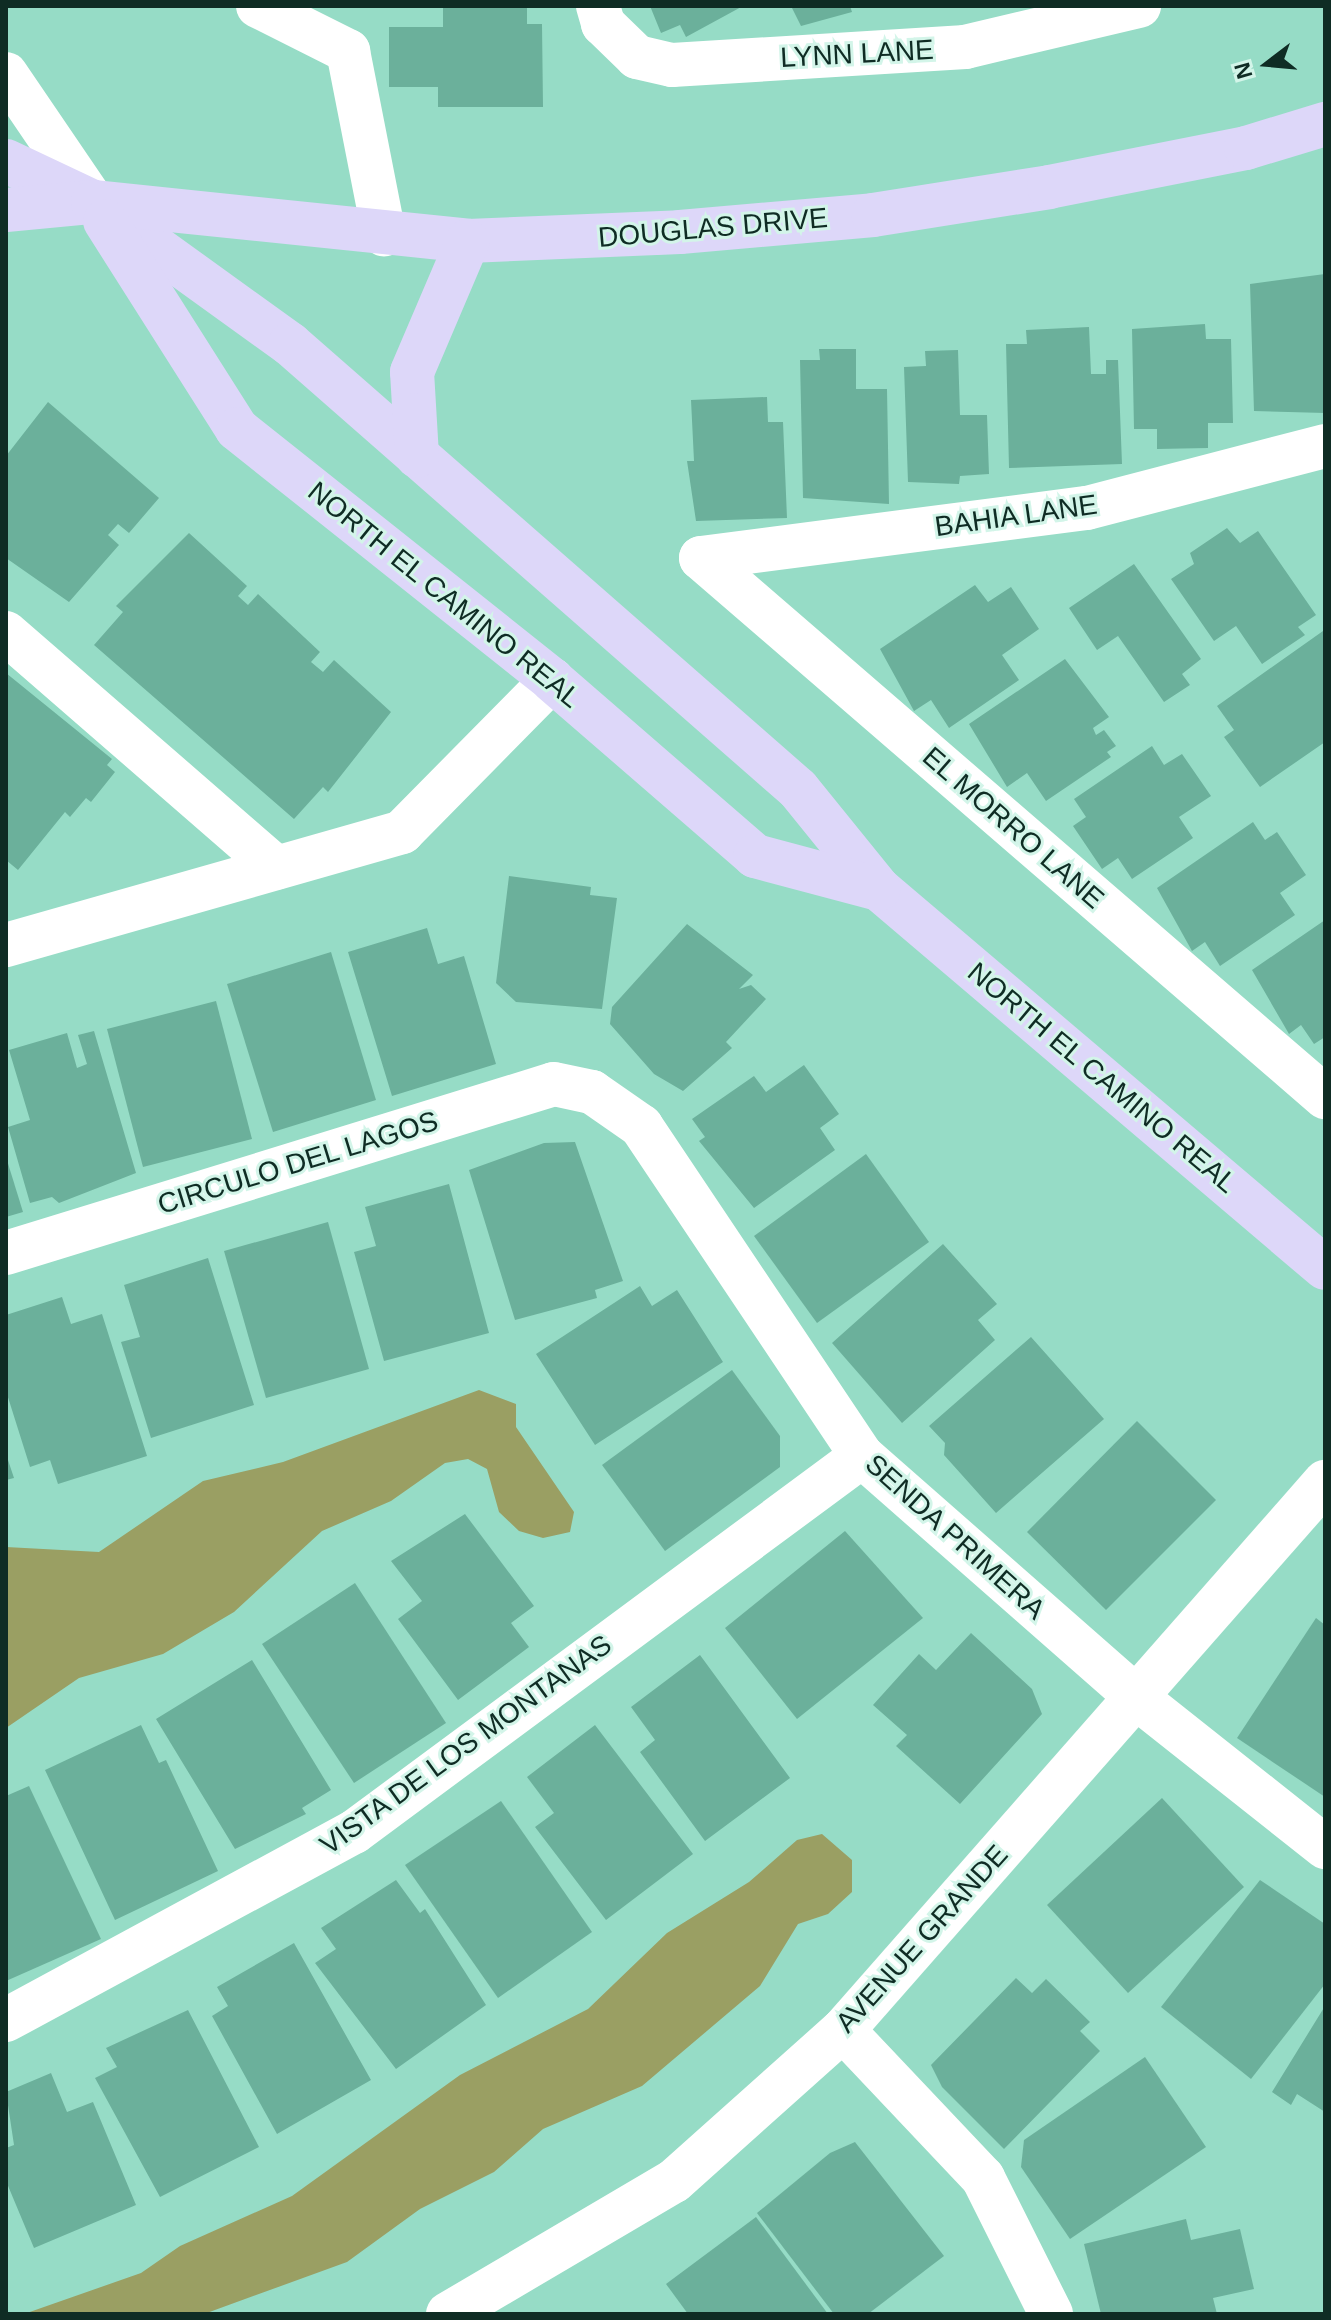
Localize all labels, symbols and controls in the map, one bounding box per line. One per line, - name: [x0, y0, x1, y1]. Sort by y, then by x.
- north arrow: [1227, 24, 1307, 104]
- street label: LYNN LANE: [779, 33, 935, 75]
- text: N: [1229, 60, 1258, 82]
- street label: DOUGLAS DRIVE: [597, 201, 829, 255]
- street label: NORTH EL CAMINO REAL: [301, 474, 587, 716]
- street label: BAHIA LANE: [932, 488, 1100, 544]
- street label: EL MORRO LANE: [915, 740, 1111, 916]
- street label: NORTH EL CAMINO REAL: [960, 955, 1244, 1201]
- street label: CIRCULO DEL LAGOS: [153, 1104, 443, 1222]
- street label: SENDA PRIMERA: [858, 1447, 1052, 1627]
- street label: VISTA DE LOS MONTANAS: [313, 1627, 619, 1863]
- street label: AVENUE GRANDE: [829, 1838, 1015, 2040]

